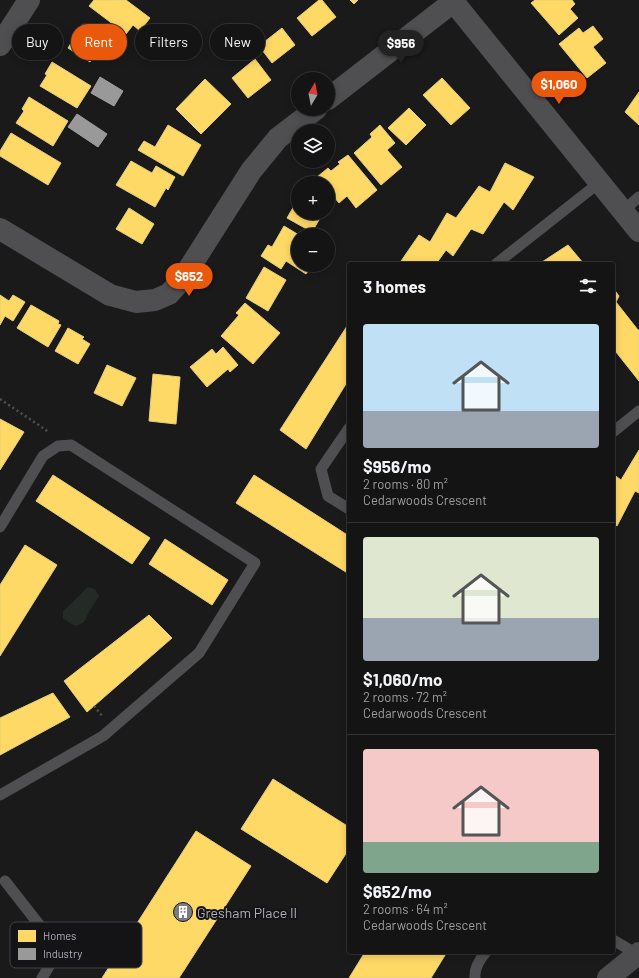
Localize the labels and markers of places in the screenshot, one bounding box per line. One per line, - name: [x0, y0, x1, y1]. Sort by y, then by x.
- pin: $956: [377, 30, 425, 64]
- pin: $1,060: [526, 71, 592, 105]
- pin: $652: [165, 263, 213, 297]
- building icon: Gresham Place II: [172, 901, 194, 923]
- place label: Gresham Place II: [197, 904, 297, 921]

